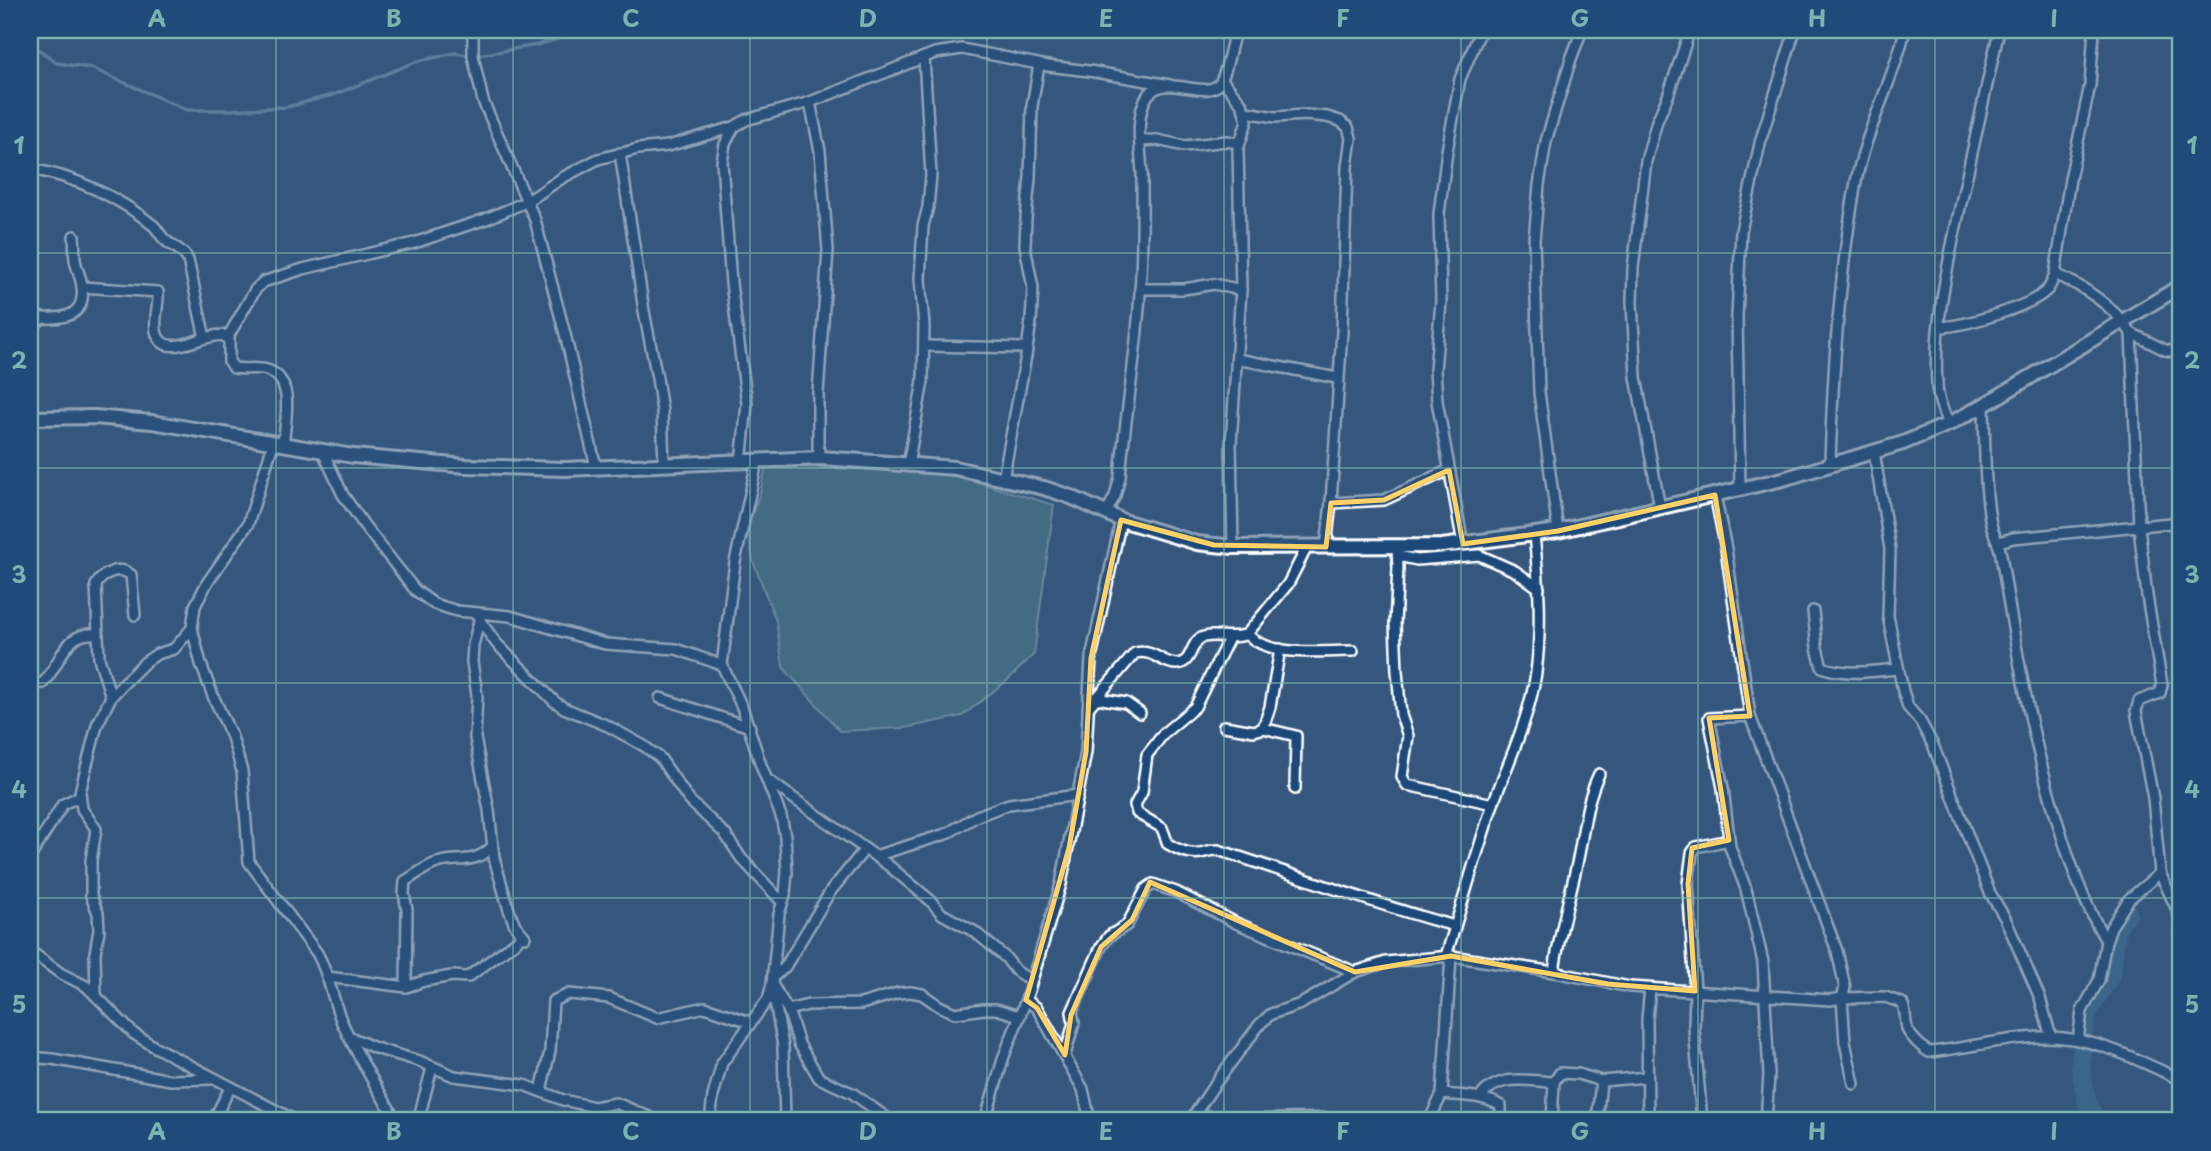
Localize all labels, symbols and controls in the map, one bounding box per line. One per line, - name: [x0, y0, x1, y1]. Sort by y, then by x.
- text: A: [148, 0, 166, 35]
- text: B: [386, 0, 402, 35]
- text: C: [622, 0, 640, 35]
- text: D: [859, 0, 877, 35]
- text: E: [1099, 0, 1113, 35]
- text: F: [1336, 0, 1350, 35]
- text: G: [1571, 0, 1589, 35]
- text: H: [1808, 0, 1826, 35]
- text: I: [2050, 0, 2058, 35]
- text: 1: [14, 127, 25, 162]
- text: 1: [2187, 127, 2198, 162]
- text: 2: [11, 342, 27, 377]
- text: 2: [2184, 342, 2200, 377]
- text: 3: [11, 556, 27, 591]
- text: 3: [2184, 556, 2200, 591]
- text: 4: [11, 771, 27, 806]
- text: 4: [2184, 771, 2200, 806]
- text: 5: [12, 986, 26, 1021]
- text: 5: [2185, 986, 2199, 1021]
- text: A: [148, 1113, 166, 1148]
- text: B: [386, 1113, 402, 1148]
- text: C: [622, 1113, 640, 1148]
- text: D: [859, 1113, 877, 1148]
- text: E: [1099, 1113, 1113, 1148]
- text: F: [1336, 1113, 1350, 1148]
- text: G: [1571, 1113, 1589, 1148]
- text: H: [1808, 1113, 1826, 1148]
- text: I: [2050, 1113, 2058, 1148]

